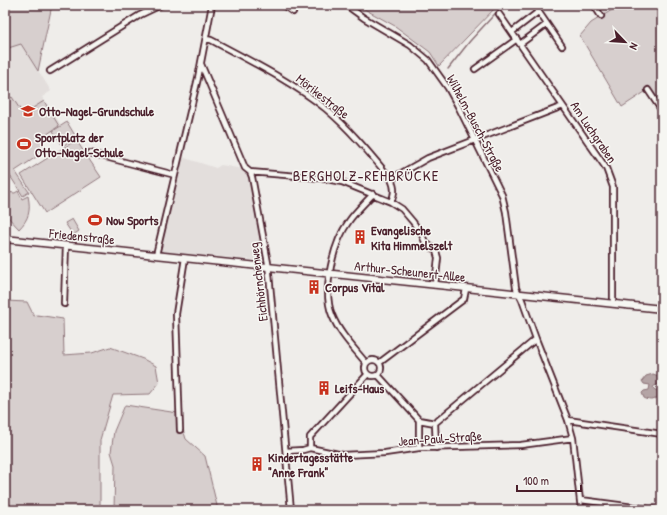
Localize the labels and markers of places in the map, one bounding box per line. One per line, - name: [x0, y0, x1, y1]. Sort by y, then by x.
- place label: Otto-Nagel-Grundschule: [39, 102, 155, 121]
- school or university icon: Otto-Nagel-Grundschule: [20, 103, 36, 119]
- place label: Sportplatz der Otto-Nagel-Schule: [35, 128, 124, 162]
- sports icon: Sportplatz der Otto-Nagel-Schule: [16, 136, 32, 152]
- place label: Now Sports: [106, 211, 158, 230]
- sports icon: Now Sports: [87, 212, 103, 228]
- place label: Evangelische Kita Himmelszelt: [371, 221, 453, 254]
- building icon: Evangelische Kita Himmelszelt: [352, 229, 368, 245]
- place label: Corpus Vital: [325, 278, 385, 297]
- building icon: Corpus Vital: [306, 279, 322, 295]
- place label: Leifs-Haus: [335, 379, 384, 397]
- building icon: Leifs-Haus: [316, 380, 332, 396]
- place label: Kindertagesstätte "Anne Frank": [268, 448, 354, 481]
- building icon: Kindertagesstätte "Anne Frank": [249, 456, 265, 472]

